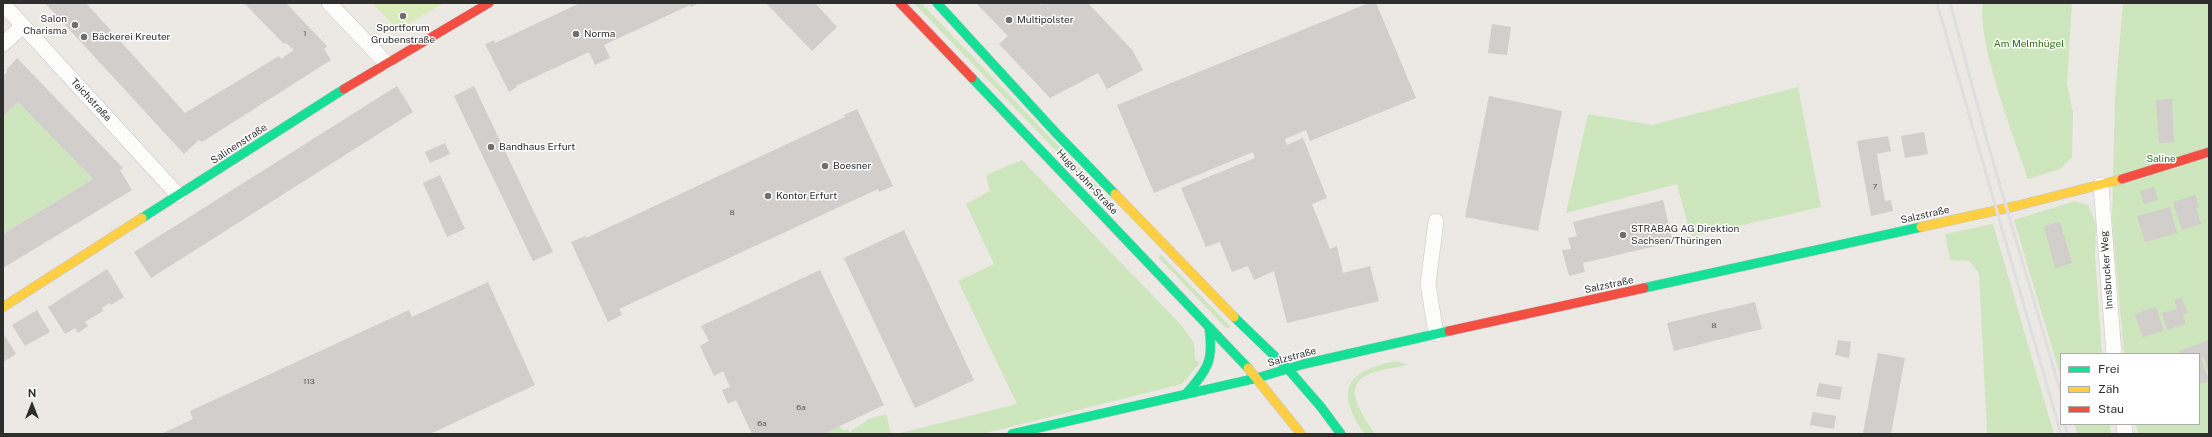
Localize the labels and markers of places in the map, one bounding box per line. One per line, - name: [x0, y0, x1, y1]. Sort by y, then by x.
- marker: Sportforum Grubenstraße: [398, 11, 408, 21]
- place label: Salon Charisma: [23, 13, 67, 36]
- place label: Multipolster: [1017, 14, 1074, 26]
- marker: Multipolster: [1004, 15, 1014, 25]
- marker: Salon Charisma: [70, 20, 80, 30]
- place label: Sportforum Grubenstraße: [371, 22, 435, 46]
- place label: Norma: [584, 28, 615, 40]
- marker: Norma: [571, 29, 581, 39]
- place label: Bäckerei Kreuter: [92, 31, 170, 43]
- marker: Bäckerei Kreuter: [79, 32, 89, 42]
- place label: Bandhaus Erfurt: [499, 141, 575, 153]
- marker: Bandhaus Erfurt: [486, 142, 496, 152]
- place label: Boesner: [833, 160, 871, 172]
- marker: Boesner: [820, 161, 830, 171]
- place label: Kontor Erfurt: [776, 190, 837, 202]
- marker: Kontor Erfurt: [763, 191, 773, 201]
- place label: STRABAG AG Direktion Sachsen/Thüringen: [1631, 223, 1739, 246]
- marker: STRABAG AG Direktion Sachsen/Thüringen: [1618, 230, 1628, 240]

